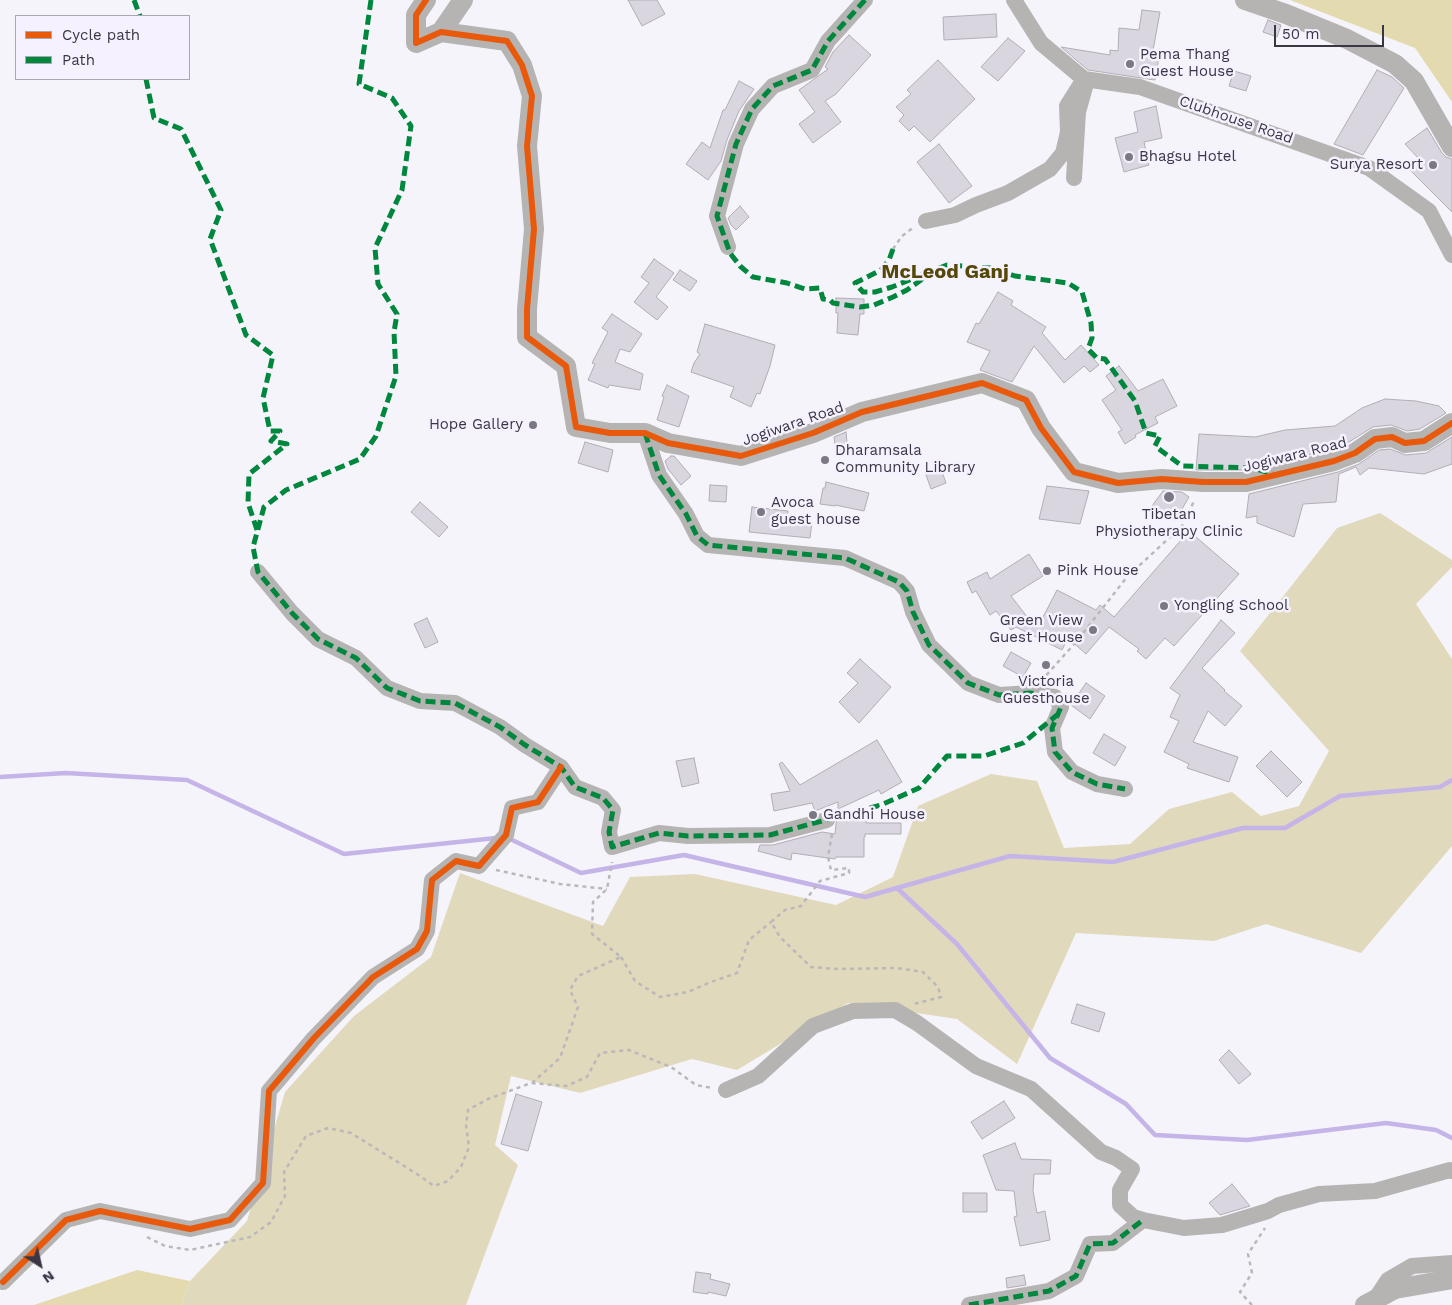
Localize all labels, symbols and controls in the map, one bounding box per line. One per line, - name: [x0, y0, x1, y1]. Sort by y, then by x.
- legend: [15, 15, 190, 80]
- scale bar: [1277, 15, 1387, 47]
- text: 50 m: [1282, 25, 1319, 43]
- text: Cycle path: [62, 26, 140, 44]
- place label: Pema Thang Guest House: [1140, 46, 1234, 81]
- text: Path: [62, 51, 95, 69]
- marker: Pema Thang Guest House: [1124, 58, 1136, 70]
- street label: Clubhouse Road: [1177, 92, 1295, 148]
- place label: Bhagsu Hotel: [1139, 148, 1236, 166]
- marker: Bhagsu Hotel: [1123, 151, 1135, 163]
- place label: Surya Resort: [1330, 156, 1423, 174]
- marker: Surya Resort: [1427, 159, 1439, 171]
- district label: McLeod Ganj: [881, 260, 1009, 284]
- street label: Jogiwara Road: [740, 398, 846, 450]
- place label: Hope Gallery: [429, 416, 523, 434]
- marker: Hope Gallery: [527, 419, 539, 431]
- street label: Jogiwara Road: [1241, 433, 1349, 477]
- place label: Dharamsala Community Library: [835, 442, 975, 477]
- marker: Dharamsala Community Library: [819, 454, 831, 466]
- marker: Tibetan Physiotherapy Clinic: [1162, 490, 1176, 504]
- place label: Avoca guest house: [771, 494, 860, 529]
- marker: Avoca guest house: [755, 506, 767, 518]
- place label: Tibetan Physiotherapy Clinic: [1095, 506, 1243, 541]
- place label: Pink House: [1057, 562, 1139, 580]
- marker: Pink House: [1041, 565, 1053, 577]
- place label: Yongling School: [1174, 597, 1289, 615]
- marker: Yongling School: [1158, 600, 1170, 612]
- place label: Green View Guest House: [989, 612, 1083, 647]
- marker: Green View Guest House: [1087, 624, 1099, 636]
- marker: Victoria Guesthouse: [1040, 659, 1052, 671]
- place label: Victoria Guesthouse: [1002, 673, 1090, 708]
- place label: Gandhi House: [823, 806, 925, 824]
- marker: Gandhi House: [807, 809, 819, 821]
- north arrow: [15, 1240, 65, 1290]
- text: N: [40, 1268, 57, 1287]

